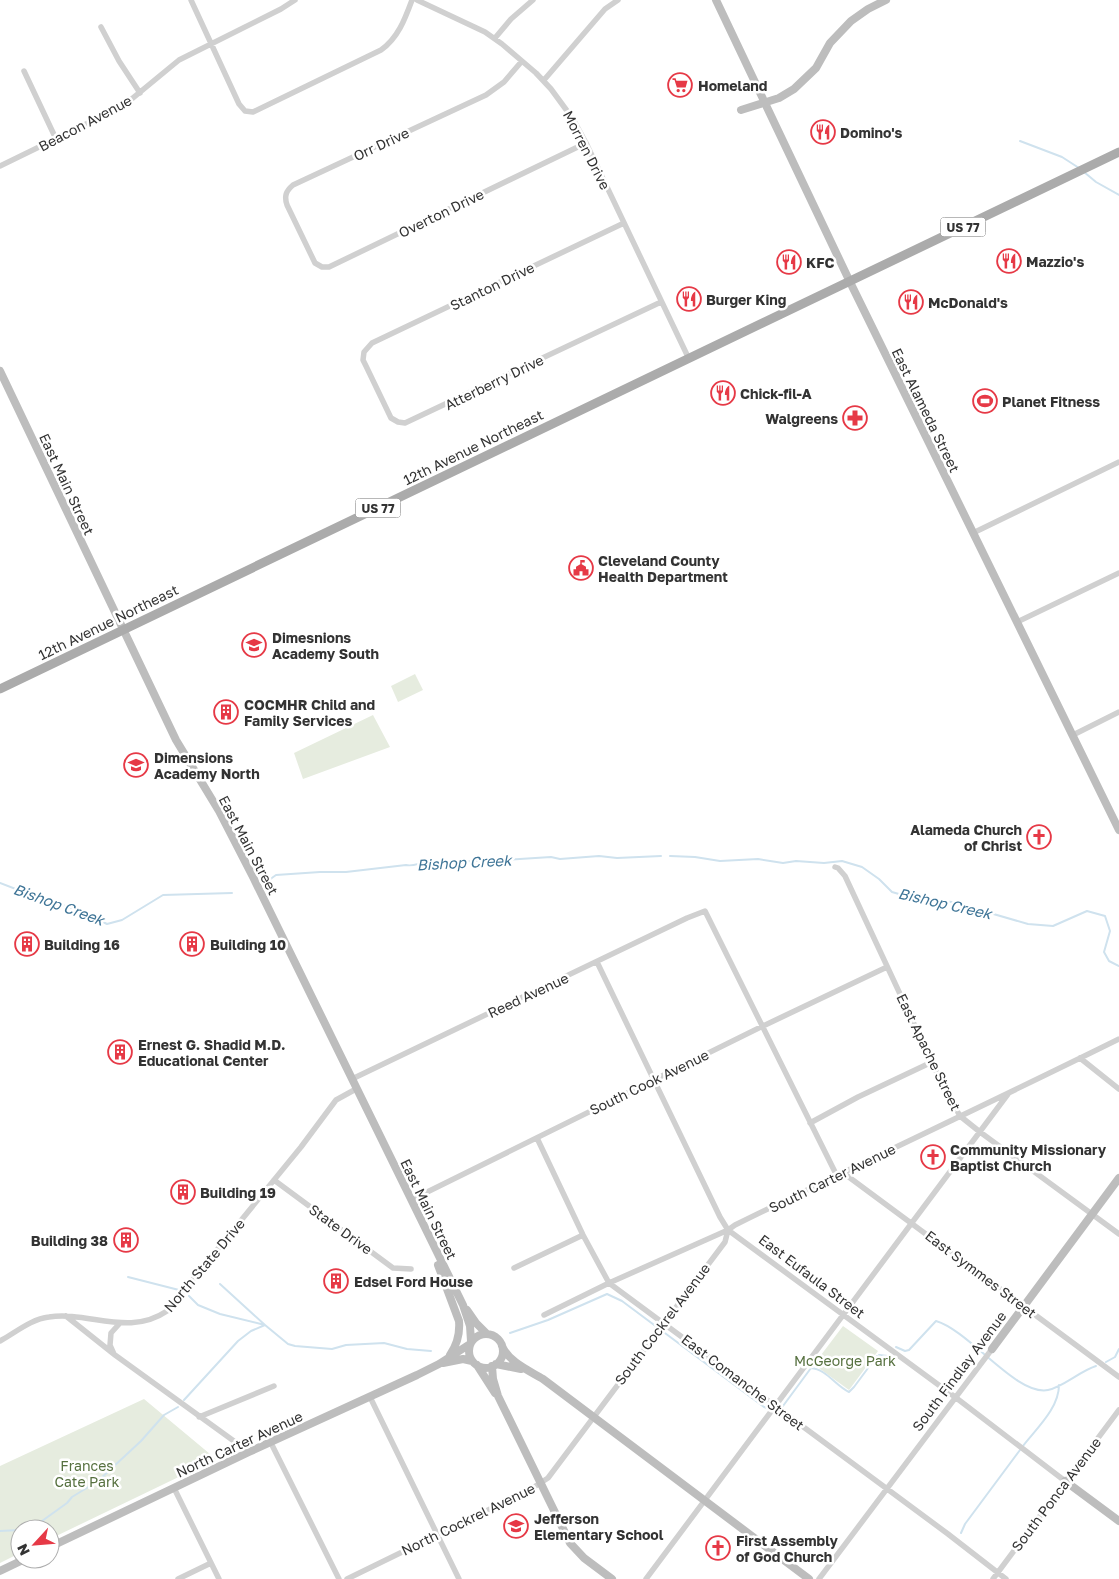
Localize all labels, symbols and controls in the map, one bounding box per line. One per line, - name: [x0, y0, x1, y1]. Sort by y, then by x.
- supermarket icon: Homeland: [667, 72, 693, 98]
- place label: Homeland: [698, 77, 767, 94]
- street label: Beacon Avenue: [36, 91, 134, 155]
- street label: Morren Drive: [560, 108, 614, 192]
- restaurant icon: Domino's: [810, 119, 836, 145]
- street label: Orr Drive: [350, 124, 412, 164]
- place label: Domino's: [840, 124, 903, 141]
- street label: Overton Drive: [396, 185, 486, 241]
- road number: US 77: [940, 218, 986, 236]
- restaurant icon: Mazzio's: [996, 248, 1022, 274]
- restaurant icon: KFC: [776, 249, 802, 275]
- place label: Mazzio's: [1026, 253, 1084, 270]
- place label: KFC: [806, 254, 834, 271]
- street label: Stanton Drive: [447, 258, 537, 314]
- restaurant icon: Burger King: [676, 286, 702, 312]
- restaurant icon: McDonald's: [898, 289, 924, 315]
- place label: Burger King: [706, 291, 786, 308]
- place label: McDonald's: [928, 294, 1008, 311]
- street label: East Alameda Street: [888, 345, 964, 475]
- street label: Atterberry Drive: [442, 351, 546, 413]
- restaurant icon: Chick-fil-A: [710, 380, 736, 406]
- place label: Chick-fil-A: [740, 385, 812, 402]
- sports icon: Planet Fitness: [972, 388, 998, 414]
- place label: Planet Fitness: [1002, 393, 1100, 410]
- pharmacy icon: Walgreens: [842, 405, 868, 431]
- street label: 12th Avenue Northeast: [400, 406, 546, 488]
- place label: Walgreens: [765, 410, 838, 427]
- street label: East Main Street: [36, 431, 98, 537]
- road number: US 77: [356, 498, 400, 518]
- place label: Cleveland County Health Department: [598, 552, 728, 585]
- public building icon: Cleveland County Health Department: [568, 555, 594, 581]
- street label: 12th Avenue Northeast: [35, 581, 181, 663]
- place label: Dimesnions Academy South: [272, 629, 379, 662]
- school or university icon: Dimesnions Academy South: [241, 632, 267, 658]
- place label: COCMHR Child and Family Services: [244, 696, 375, 729]
- building icon: COCMHR Child and Family Services: [213, 699, 239, 725]
- place label: Dimensions Academy North: [154, 749, 260, 782]
- school or university icon: Dimensions Academy North: [123, 752, 149, 778]
- street label: East Main Street: [216, 792, 282, 898]
- place label: Alameda Church of Christ: [910, 821, 1022, 854]
- church icon: Alameda Church of Christ: [1026, 824, 1052, 850]
- water label: Bishop Creek: [416, 850, 513, 873]
- water label: Bishop Creek: [11, 879, 108, 929]
- water label: Bishop Creek: [897, 884, 995, 923]
- building icon: Building 16: [14, 931, 40, 957]
- building icon: Building 10: [179, 931, 205, 957]
- place label: Building 16: [44, 936, 120, 953]
- place label: Building 10: [210, 936, 286, 953]
- street label: Reed Avenue: [485, 969, 571, 1021]
- street label: East Apache Street: [893, 991, 965, 1113]
- place label: Ernest G. Shadid M.D. Educational Center: [138, 1036, 286, 1069]
- building icon: Ernest G. Shadid M.D. Educational Center: [107, 1039, 133, 1065]
- street label: South Cook Avenue: [587, 1046, 711, 1118]
- street label: South Carter Avenue: [766, 1140, 898, 1216]
- place label: Community Missionary Baptist Church: [950, 1141, 1107, 1174]
- church icon: Community Missionary Baptist Church: [920, 1144, 946, 1170]
- street label: East Main Street: [397, 1156, 461, 1262]
- building icon: Building 19: [170, 1179, 196, 1205]
- place label: Building 19: [200, 1184, 276, 1201]
- street label: State Drive: [306, 1200, 376, 1258]
- street label: North State Drive: [160, 1215, 248, 1315]
- building icon: Building 38: [113, 1227, 139, 1253]
- street label: East Symmes Street: [922, 1227, 1040, 1321]
- street label: East Eufaula Street: [756, 1231, 868, 1321]
- place label: Building 38: [31, 1232, 108, 1249]
- street label: South Cockrel Avenue: [611, 1260, 713, 1388]
- building icon: Edsel Ford House: [323, 1268, 349, 1294]
- place label: Edsel Ford House: [354, 1273, 473, 1290]
- street label: South Findlay Avenue: [908, 1308, 1010, 1434]
- street label: East Comanche Street: [678, 1330, 808, 1434]
- park label: McGeorge Park: [794, 1352, 896, 1369]
- street label: North Carter Avenue: [173, 1407, 305, 1481]
- street label: South Ponca Avenue: [1008, 1434, 1104, 1554]
- park label: Frances Cate Park: [55, 1457, 119, 1490]
- street label: North Cockrel Avenue: [398, 1479, 538, 1559]
- place label: Jefferson Elementary School: [534, 1510, 664, 1543]
- school or university icon: Jefferson Elementary School: [503, 1513, 529, 1539]
- north arrow: [10, 1519, 60, 1569]
- place label: First Assembly of God Church: [736, 1532, 839, 1565]
- church icon: First Assembly of God Church: [705, 1535, 731, 1561]
- text: N: [13, 1541, 33, 1558]

